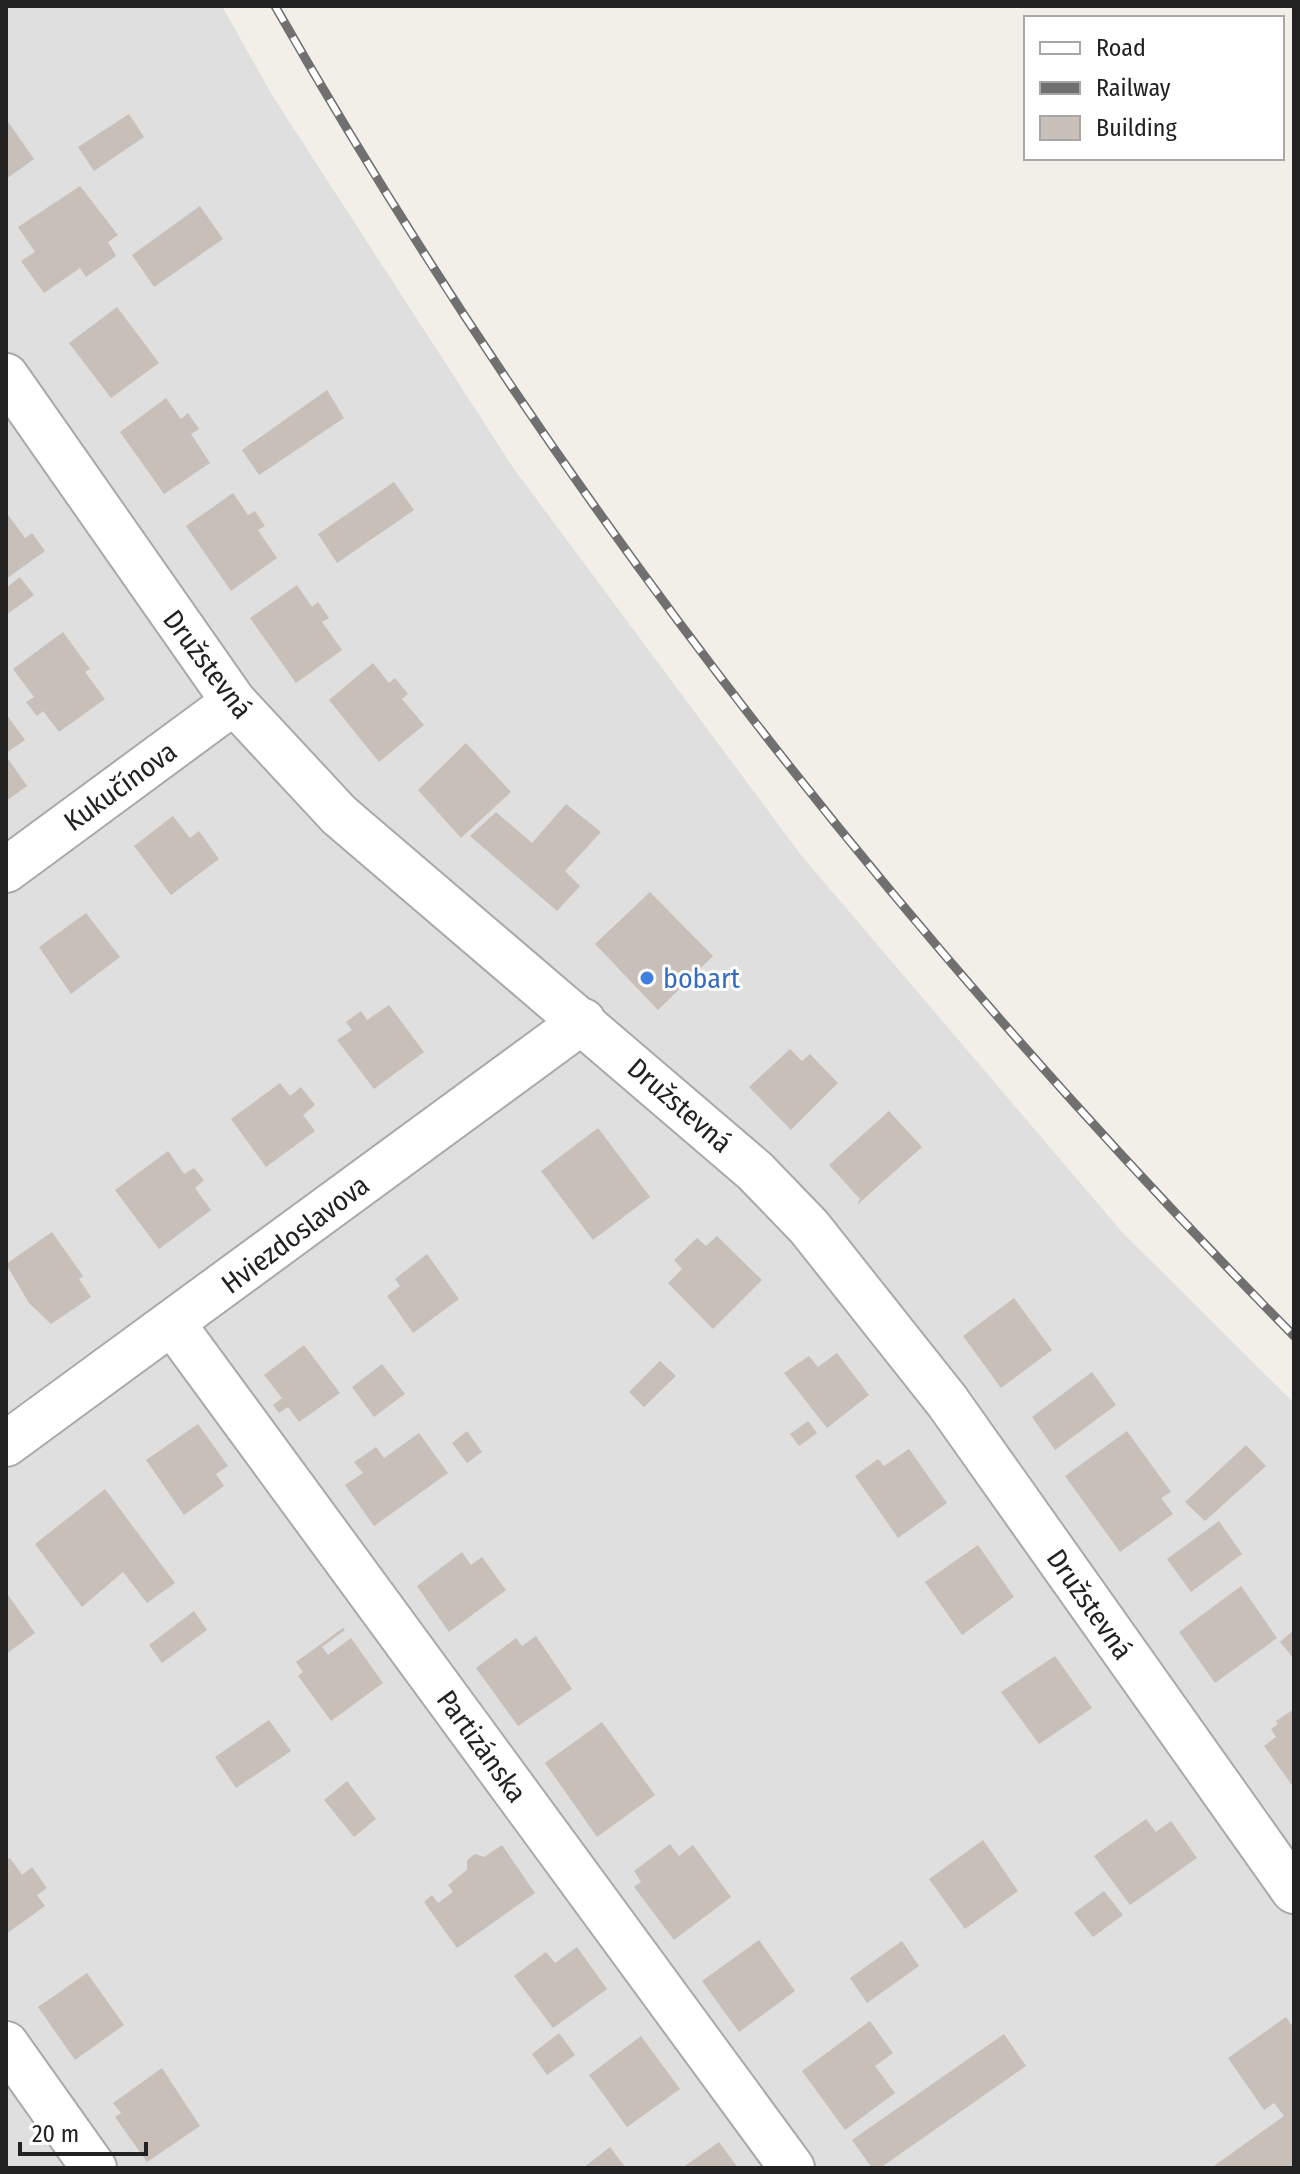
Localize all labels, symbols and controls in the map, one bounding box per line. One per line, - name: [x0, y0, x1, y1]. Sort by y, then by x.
- legend: [1024, 16, 1284, 160]
- text: Road: [1096, 34, 1146, 62]
- text: Railway: [1096, 74, 1171, 102]
- text: Building: [1096, 114, 1178, 142]
- street label: Družstevná: [156, 604, 259, 725]
- street label: Kukučínova: [58, 735, 183, 838]
- place label: bobart: [663, 962, 741, 995]
- marker: bobart: [638, 969, 656, 987]
- street label: Družstevná: [621, 1051, 738, 1159]
- street label: Hviezdoslavova: [215, 1168, 376, 1301]
- street label: Družstevná: [1040, 1543, 1140, 1666]
- street label: Partizánska: [430, 1684, 533, 1809]
- scale bar: [20, 2106, 146, 2156]
- text: 20 m: [32, 2120, 79, 2148]

